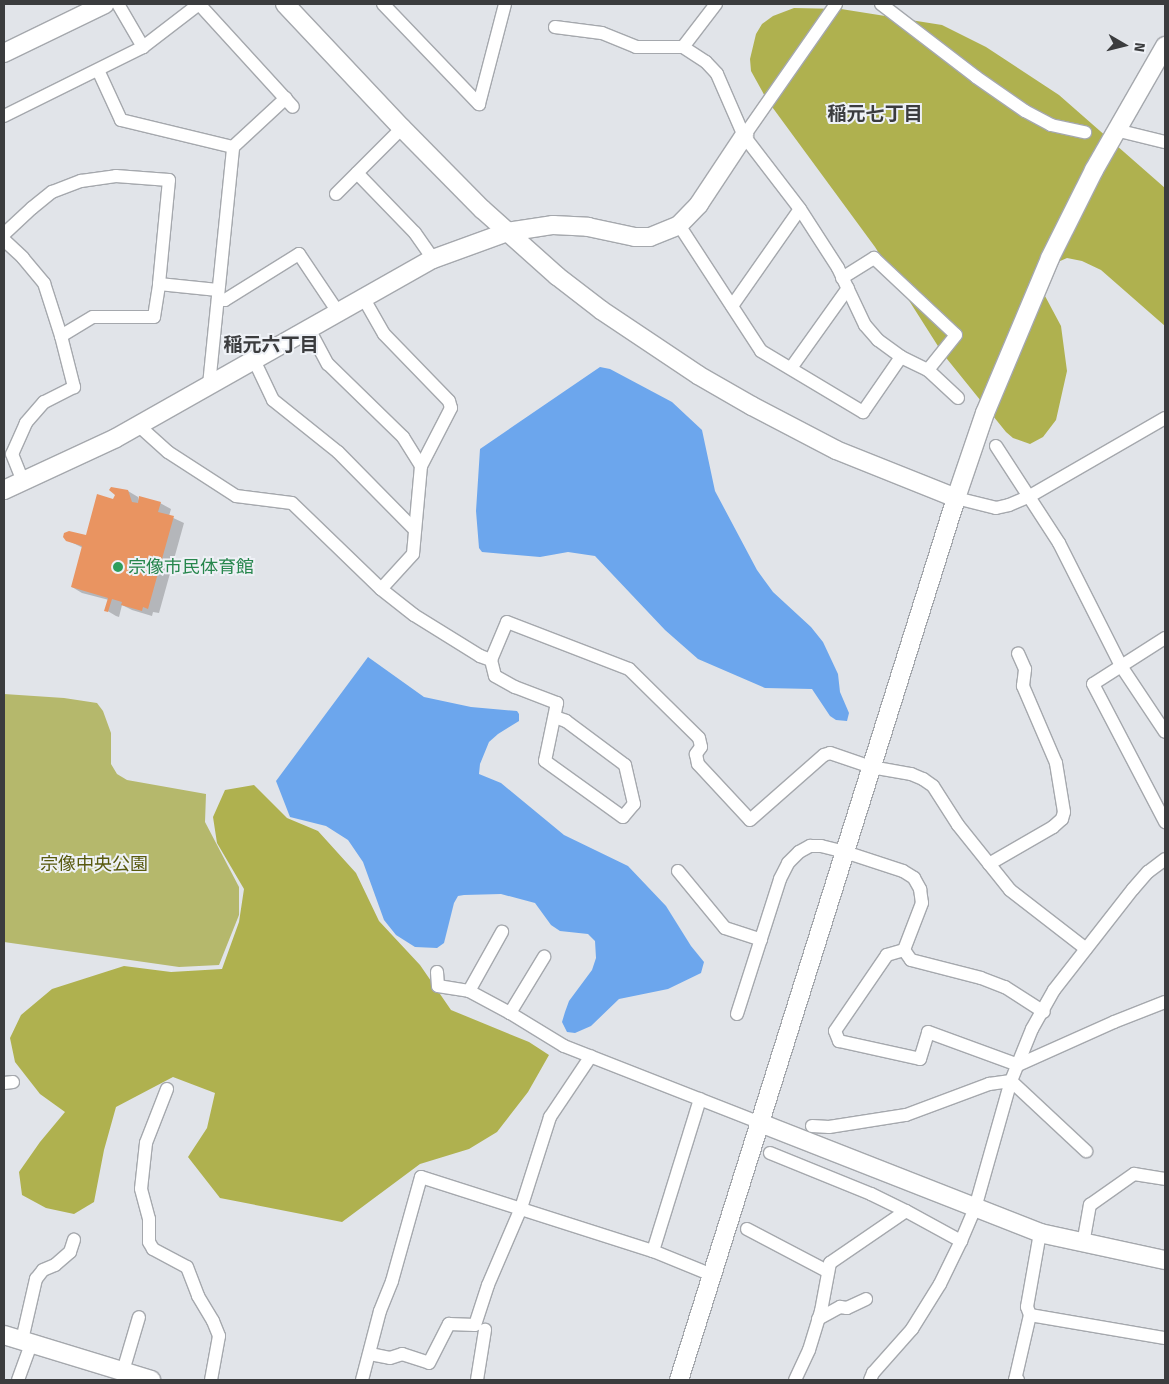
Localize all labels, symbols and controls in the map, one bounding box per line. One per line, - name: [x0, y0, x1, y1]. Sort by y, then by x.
- north arrow: [1099, 20, 1149, 70]
- text: N: [1130, 41, 1148, 53]
- district label: 稲元七丁目: [828, 103, 922, 125]
- district label: 稲元六丁目: [224, 334, 318, 356]
- place label: 宗像市民体育館: [128, 556, 254, 578]
- marker: 宗像市民体育館: [112, 561, 124, 573]
- park label: 宗像中央公園: [40, 853, 148, 875]

